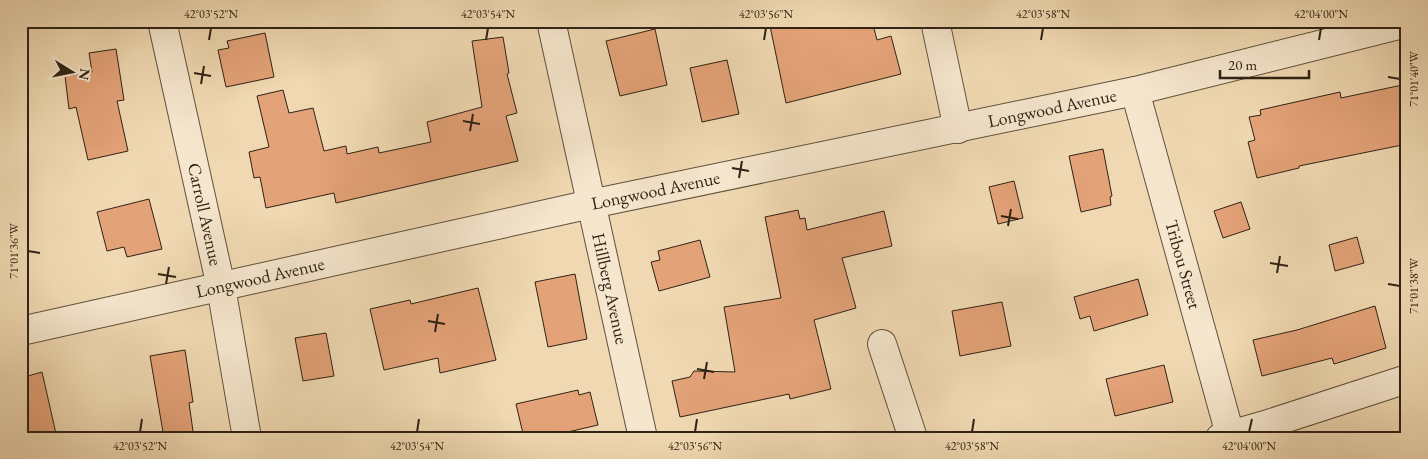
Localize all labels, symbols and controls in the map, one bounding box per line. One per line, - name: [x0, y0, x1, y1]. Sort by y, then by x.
- text: 42°03'52"N: [184, 6, 238, 22]
- text: 42°03'54"N: [461, 6, 515, 22]
- text: 42°03'56"N: [739, 6, 793, 22]
- text: 42°03'58"N: [1016, 6, 1070, 22]
- text: 42°04'00"N: [1294, 6, 1348, 22]
- north arrow: [48, 48, 98, 98]
- scale bar: [1220, 48, 1309, 80]
- text: 71°01'40"W: [1406, 50, 1422, 107]
- text: 20 m: [1228, 55, 1257, 74]
- text: N: [75, 67, 95, 82]
- street label: Longwood Avenue: [986, 83, 1119, 132]
- street label: Carroll Avenue: [183, 161, 228, 268]
- street label: Longwood Avenue: [589, 166, 722, 215]
- street label: Tribou Street: [1160, 217, 1207, 312]
- text: 71°01'36"W: [6, 222, 22, 279]
- street label: Hillberg Avenue: [587, 231, 634, 346]
- street label: Longwood Avenue: [194, 252, 326, 303]
- text: 71°01'38"W: [1406, 257, 1422, 314]
- text: 42°03'52"N: [113, 438, 167, 454]
- text: 42°03'54"N: [390, 438, 444, 454]
- text: 42°03'56"N: [668, 438, 722, 454]
- text: 42°03'58"N: [945, 438, 999, 454]
- text: 42°04'00"N: [1222, 438, 1276, 454]

